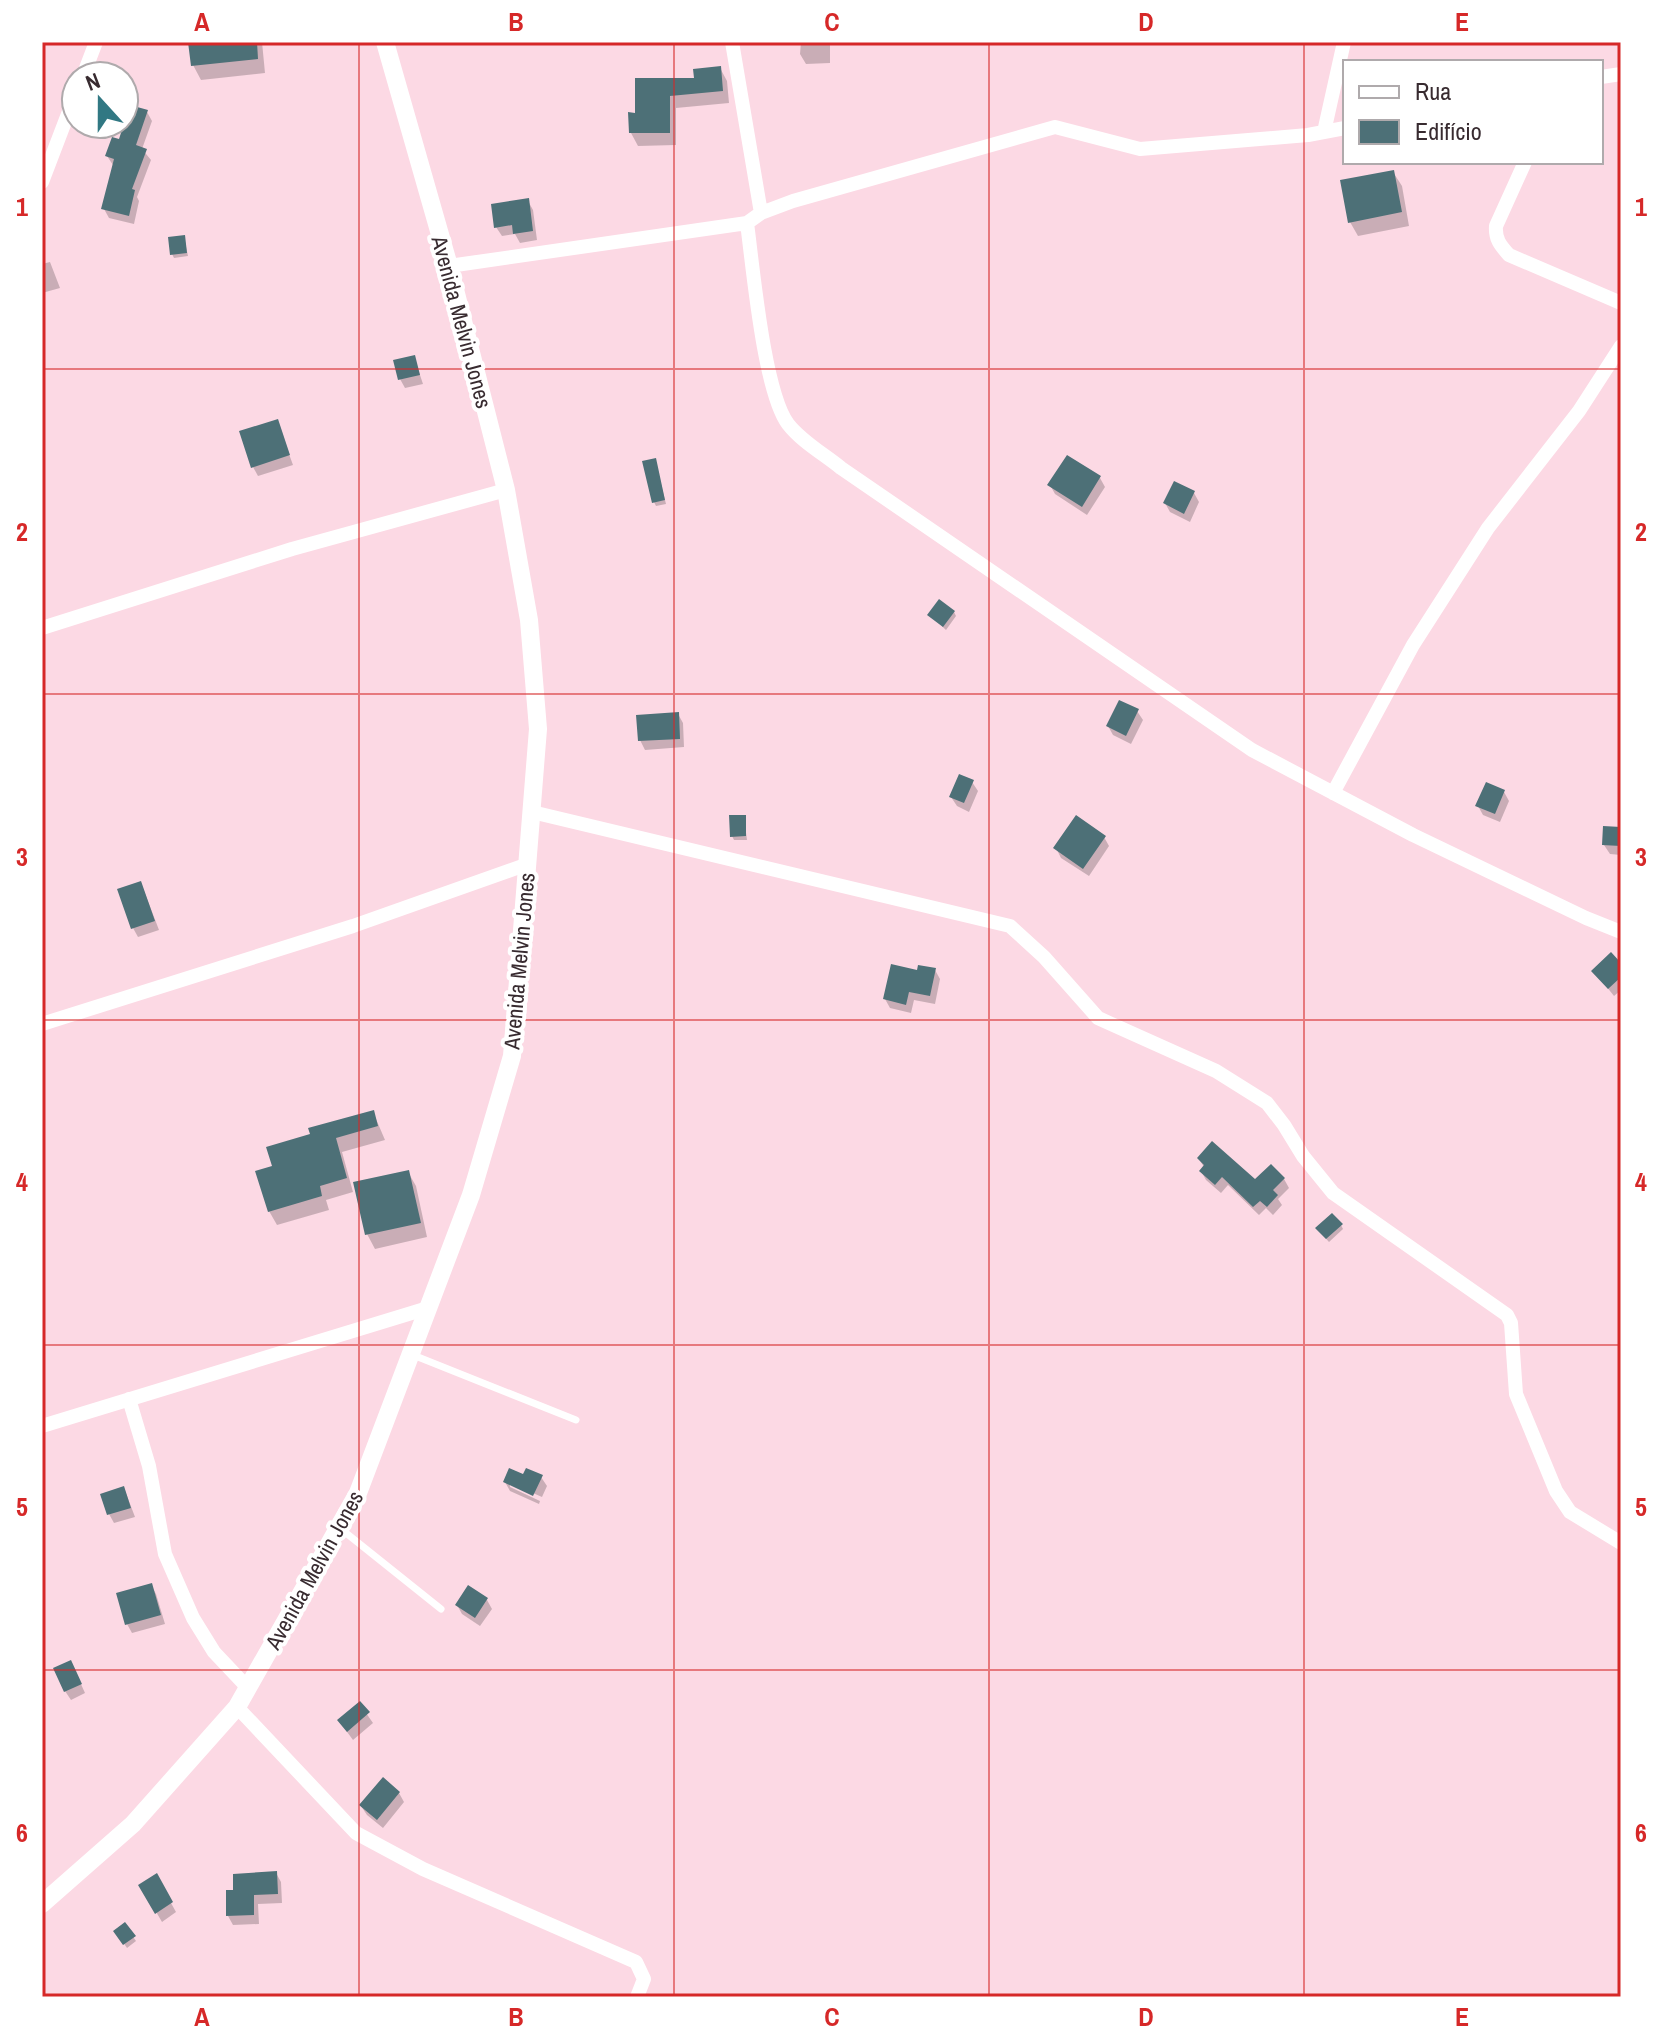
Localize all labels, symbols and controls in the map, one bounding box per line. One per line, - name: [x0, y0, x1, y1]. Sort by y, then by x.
- text: A: [194, 4, 210, 39]
- text: B: [508, 4, 524, 39]
- text: C: [824, 4, 840, 39]
- text: D: [1138, 4, 1154, 39]
- text: E: [1455, 4, 1469, 39]
- north arrow: [60, 60, 140, 140]
- legend: [1343, 60, 1603, 164]
- text: N: [81, 65, 104, 98]
- text: Rua: [1415, 75, 1451, 107]
- text: Edifício: [1415, 115, 1482, 147]
- text: 1: [16, 189, 28, 224]
- text: 1: [1635, 189, 1647, 224]
- street label: Avenida Melvin Jones: [424, 232, 499, 411]
- text: 2: [16, 514, 28, 549]
- text: 2: [1635, 514, 1647, 549]
- text: 3: [16, 839, 28, 874]
- text: 3: [1635, 839, 1647, 874]
- street label: Avenida Melvin Jones: [496, 871, 542, 1052]
- text: 4: [16, 1164, 28, 1199]
- text: 4: [1635, 1164, 1647, 1199]
- street label: Avenida Melvin Jones: [257, 1485, 370, 1656]
- text: 5: [16, 1489, 28, 1524]
- text: 5: [1635, 1489, 1647, 1524]
- text: 6: [16, 1815, 28, 1850]
- text: 6: [1635, 1815, 1647, 1850]
- text: A: [194, 1999, 210, 2034]
- text: B: [508, 1999, 524, 2034]
- text: C: [824, 1999, 840, 2034]
- text: D: [1138, 1999, 1154, 2034]
- text: E: [1455, 1999, 1469, 2034]

